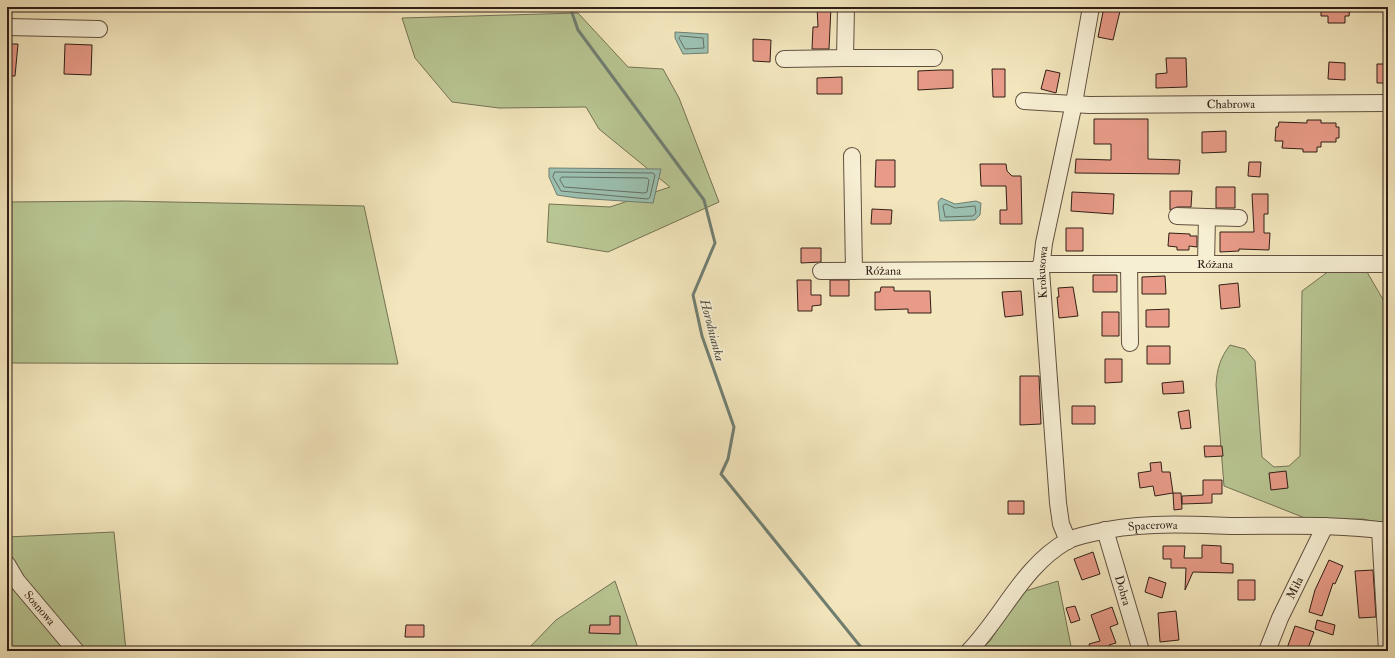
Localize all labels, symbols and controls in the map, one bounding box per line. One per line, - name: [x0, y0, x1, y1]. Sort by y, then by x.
- street label: Chabrowa: [1207, 97, 1256, 112]
- street label: Krokusowa: [1034, 244, 1052, 299]
- street label: Różana: [1197, 257, 1234, 272]
- street label: Różana: [865, 264, 902, 279]
- water label: Horodnianka: [696, 296, 728, 363]
- street label: Spacerowa: [1127, 518, 1179, 535]
- street label: Dobra: [1111, 574, 1134, 608]
- street label: Miła: [1283, 574, 1307, 602]
- street label: Sosnowa: [20, 588, 59, 630]

